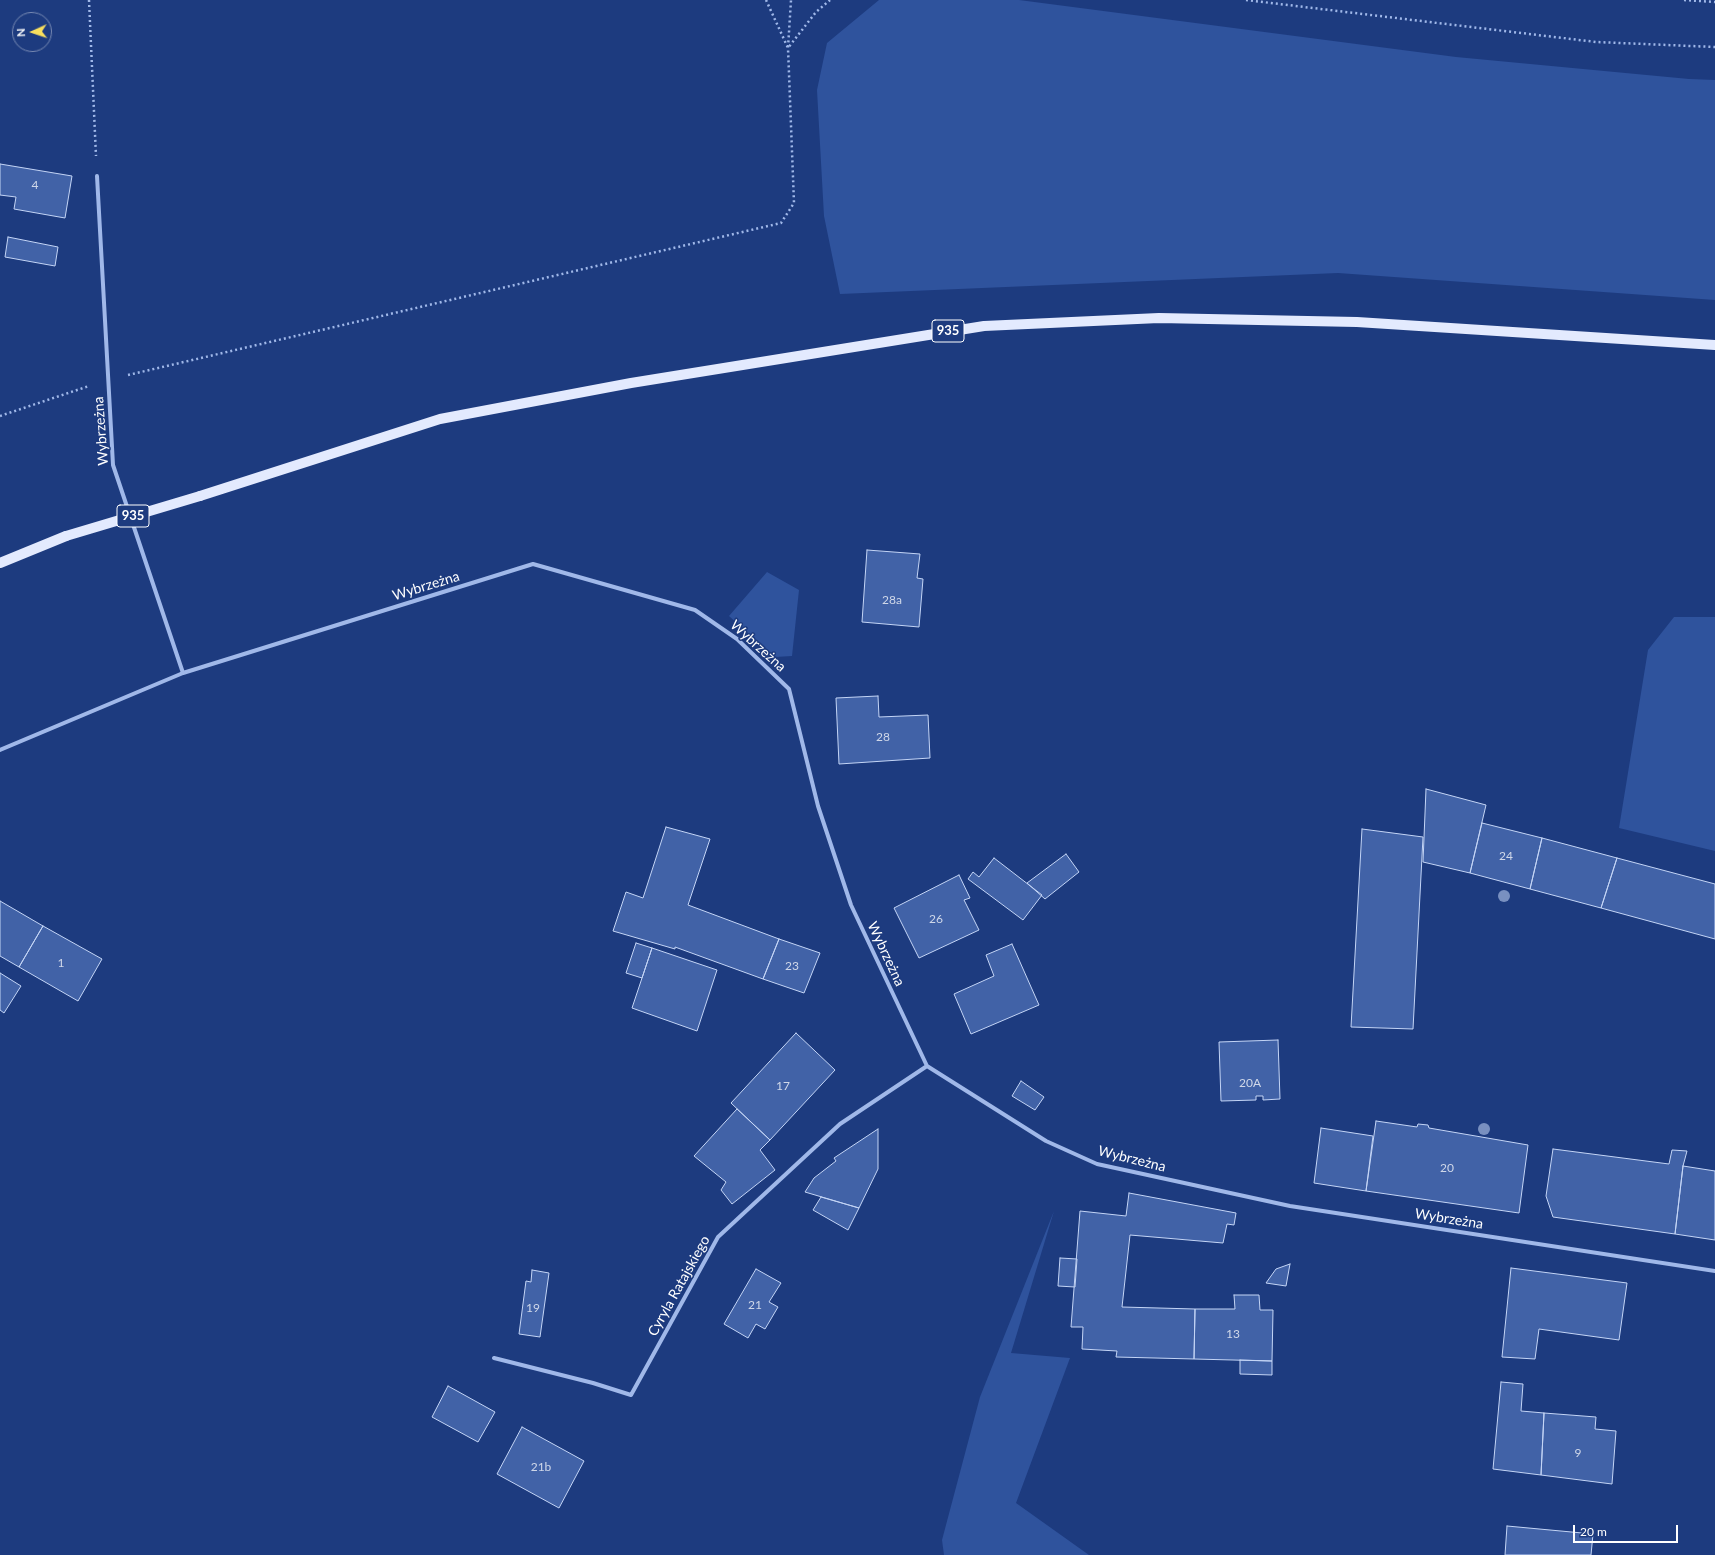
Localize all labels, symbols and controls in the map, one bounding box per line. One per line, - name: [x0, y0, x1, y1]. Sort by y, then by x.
- north arrow: [12, 12, 52, 52]
- text: N: [14, 28, 27, 37]
- house number: 4: [32, 178, 38, 192]
- road number: 935: [932, 320, 964, 342]
- street label: Wybrzeżna: [90, 396, 112, 466]
- road number: 935: [117, 505, 149, 527]
- street label: Wybrzeżna: [390, 568, 462, 604]
- house number: 28a: [882, 593, 902, 607]
- street label: Wybrzeżna: [727, 617, 789, 675]
- house number: 28: [876, 730, 890, 744]
- house number: 24: [1499, 849, 1513, 863]
- house number: 26: [929, 912, 943, 926]
- street label: Wybrzeżna: [864, 919, 908, 989]
- house number: 1: [58, 956, 64, 970]
- house number: 23: [785, 959, 799, 973]
- house number: 20A: [1239, 1076, 1261, 1090]
- house number: 17: [776, 1079, 790, 1093]
- street label: Wybrzeżna: [1096, 1142, 1168, 1176]
- house number: 20: [1440, 1161, 1454, 1175]
- street label: Wybrzeżna: [1414, 1205, 1484, 1233]
- street label: Cyryla Ratajskiego: [644, 1233, 714, 1339]
- house number: 21: [748, 1298, 762, 1312]
- house number: 19: [526, 1301, 540, 1315]
- house number: 13: [1226, 1327, 1240, 1341]
- house number: 9: [1575, 1446, 1581, 1460]
- house number: 21b: [531, 1460, 551, 1474]
- scale bar: [1575, 1517, 1680, 1543]
- text: 20 m: [1580, 1524, 1607, 1539]

